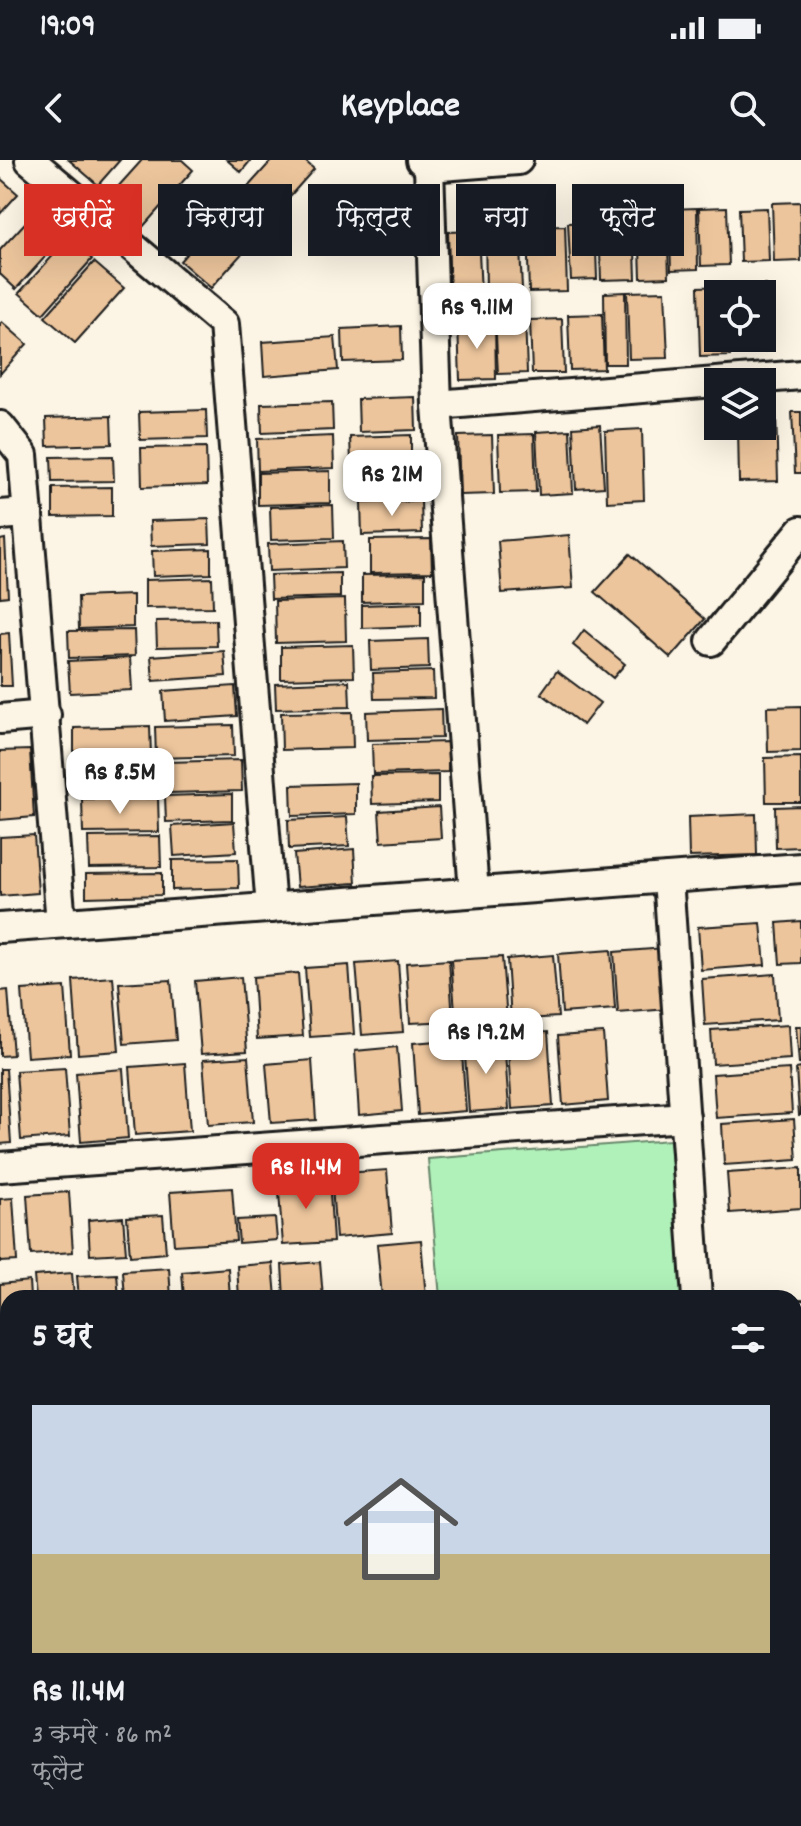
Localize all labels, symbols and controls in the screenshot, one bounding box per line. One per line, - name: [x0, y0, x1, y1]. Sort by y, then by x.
- text: 19:09: [40, 7, 95, 50]
- text: Keyplace: [341, 82, 460, 134]
- icon: back: [32, 86, 76, 130]
- icon: search: [725, 86, 769, 130]
- chip: खरीदें: [24, 184, 142, 256]
- chip: किराया: [158, 184, 292, 256]
- chip: फ़िल्टर: [308, 184, 440, 256]
- chip: नया: [456, 184, 556, 256]
- chip: फ़्लैट: [572, 184, 684, 256]
- map controls: [704, 280, 776, 440]
- button: locate: [704, 280, 776, 352]
- pin: Rs 9.11M: [394, 283, 560, 351]
- text: Rs 9.11M: [441, 290, 513, 327]
- button: layers: [704, 368, 776, 440]
- pin: Rs 21M: [327, 450, 457, 518]
- text: Rs 21M: [361, 457, 423, 494]
- pin: Rs 8.5M: [46, 748, 194, 816]
- text: Rs 8.5M: [84, 755, 156, 792]
- pin: Rs 19.2M: [403, 1008, 569, 1076]
- text: Rs 19.2M: [447, 1015, 525, 1052]
- pin: Rs 11.4M: [223, 1143, 389, 1211]
- text: Rs 11.4M: [270, 1150, 342, 1187]
- text: 5 घर: [32, 1314, 92, 1363]
- icon: filters: [726, 1316, 770, 1360]
- icon: home: [329, 1457, 473, 1601]
- text: Rs 11.4M: [32, 1669, 125, 1718]
- text: 3 कमरे · 86 m²: [32, 1718, 172, 1755]
- text: फ़्लैट: [32, 1755, 84, 1792]

